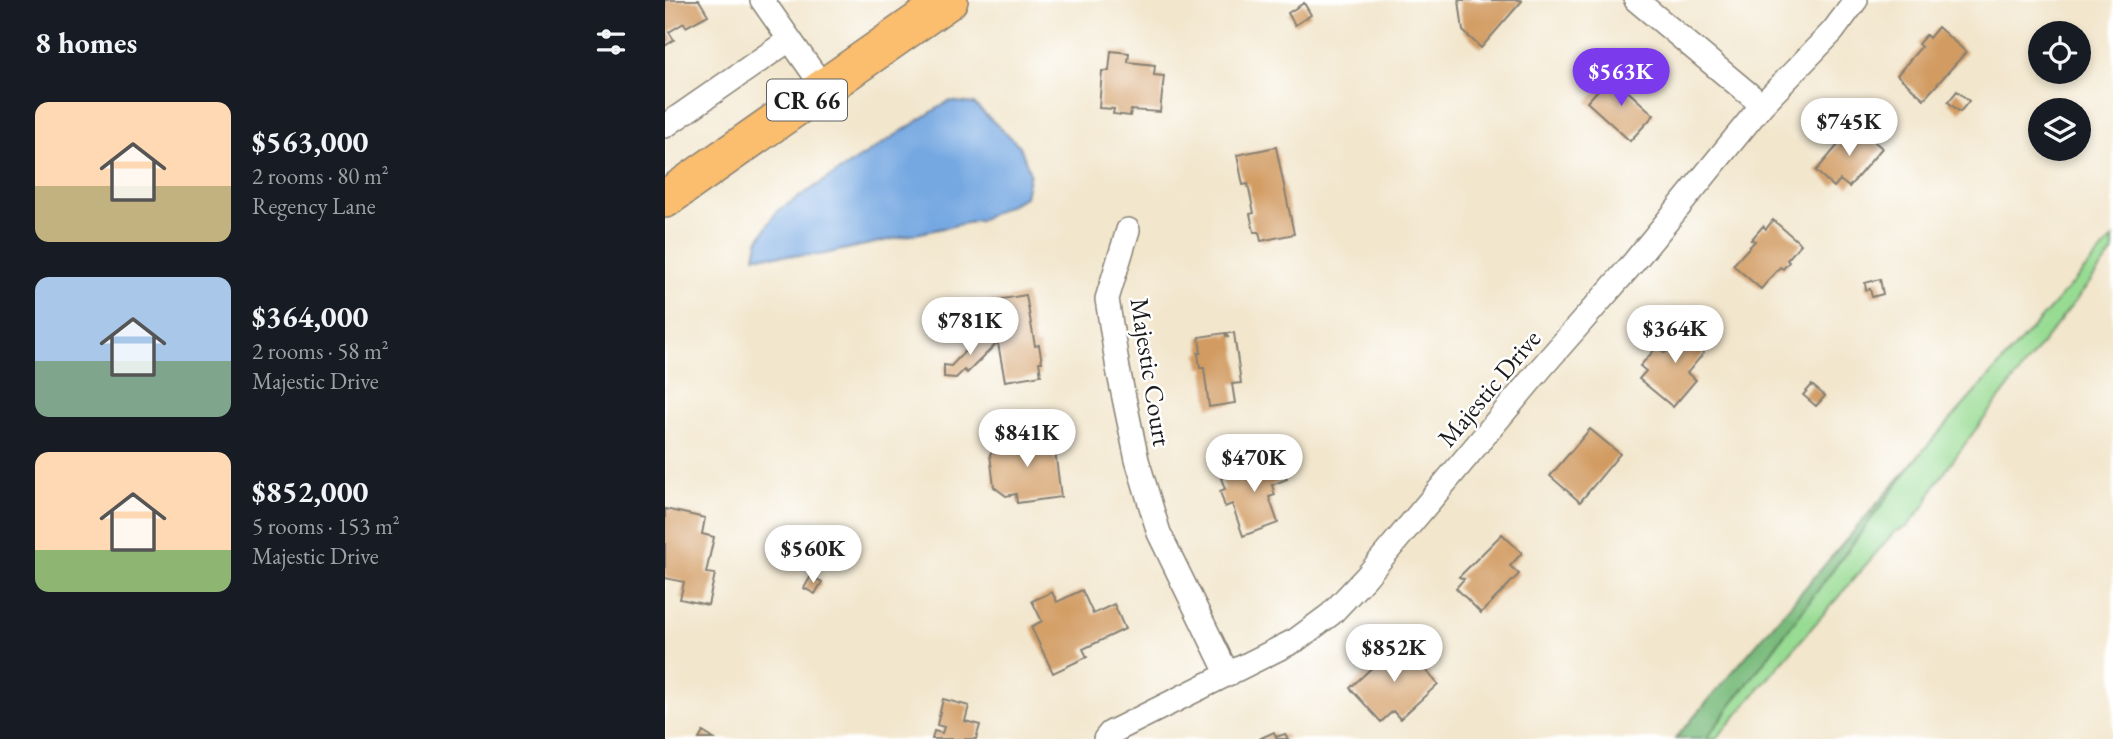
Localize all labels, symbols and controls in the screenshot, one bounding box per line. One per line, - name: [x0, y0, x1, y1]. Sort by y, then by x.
- map controls: [2028, 21, 2091, 161]
- button: locate: [2028, 21, 2091, 84]
- text: 8 homes: [35, 23, 137, 62]
- icon: filters: [592, 23, 630, 61]
- pin: $563K: [1572, 48, 1670, 108]
- text: $563K: [1589, 56, 1653, 86]
- road number: CR 66: [767, 80, 847, 120]
- button: layers: [2028, 98, 2091, 161]
- pin: $745K: [1800, 99, 1898, 158]
- text: $745K: [1817, 106, 1881, 136]
- text: $563,000: [252, 122, 368, 161]
- icon: home: [91, 130, 175, 214]
- text: 2 rooms · 80 m²: [252, 161, 389, 191]
- text: Regency Lane: [252, 191, 376, 221]
- street label: Majestic Court: [1123, 295, 1179, 449]
- text: $364,000: [252, 297, 368, 336]
- pin: $781K: [921, 298, 1019, 357]
- icon: home: [91, 305, 175, 389]
- text: $781K: [938, 305, 1002, 335]
- pin: $364K: [1626, 306, 1724, 365]
- text: $364K: [1643, 313, 1707, 343]
- street label: Majestic Drive: [1430, 322, 1548, 454]
- text: 2 rooms · 58 m²: [252, 336, 389, 366]
- text: Majestic Drive: [252, 366, 379, 396]
- pin: $841K: [978, 410, 1076, 469]
- text: $841K: [995, 417, 1059, 447]
- pin: $470K: [1205, 434, 1303, 494]
- text: $470K: [1222, 442, 1286, 472]
- text: $852,000: [252, 472, 368, 511]
- icon: home: [91, 480, 175, 564]
- text: 5 rooms · 153 m²: [252, 511, 400, 541]
- pin: $560K: [764, 526, 862, 585]
- text: $560K: [781, 533, 845, 563]
- text: Majestic Drive: [252, 541, 379, 571]
- pin: $852K: [1345, 624, 1443, 684]
- text: $852K: [1362, 632, 1426, 662]

